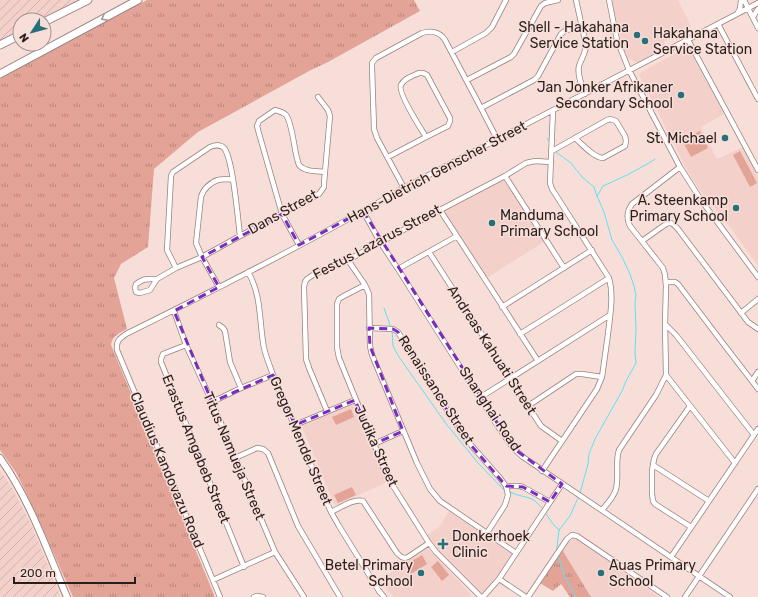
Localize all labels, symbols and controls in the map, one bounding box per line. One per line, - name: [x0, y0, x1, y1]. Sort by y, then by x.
- north arrow: [12, 12, 52, 52]
- one-way arrow: [100, 14, 108, 21]
- place label: Shell - Hakahana Service Station: [518, 19, 629, 52]
- place label: Hakahana Service Station: [653, 25, 752, 58]
- text: N: [17, 30, 32, 45]
- marker: Shell - Hakahana Service Station: [632, 30, 642, 40]
- marker: Hakahana Service Station: [640, 36, 650, 46]
- place label: Jan Jonker Afrikaner Secondary School: [537, 79, 674, 112]
- marker: Jan Jonker Afrikaner Secondary School: [676, 90, 686, 100]
- street label: Hans-Dietrich Genscher Street: [344, 117, 530, 227]
- place label: St. Michael: [646, 130, 717, 147]
- marker: St. Michael: [720, 133, 730, 143]
- street label: Dans Street: [245, 186, 321, 238]
- place label: A. Steenkamp Primary School: [630, 192, 728, 225]
- street label: Festus Lazarus Street: [310, 201, 444, 283]
- marker: A. Steenkamp Primary School: [731, 203, 741, 213]
- place label: Manduma Primary School: [500, 207, 598, 240]
- marker: Manduma Primary School: [487, 218, 497, 228]
- street label: Andreas Kahuati Street: [444, 282, 541, 418]
- street label: Renaissance Street: [394, 332, 478, 448]
- street label: Shanghai Road: [456, 364, 524, 454]
- street label: Erastus Amgabeb Street: [158, 372, 234, 526]
- street label: Gregor Mendel Street: [266, 374, 336, 508]
- street label: Titus Namueja Street: [199, 389, 269, 523]
- street label: Claudius Kandovazu Road: [126, 390, 208, 550]
- street label: Judika Street: [350, 402, 402, 490]
- place label: Donkerhoek Clinic: [452, 528, 531, 561]
- marker: Donkerhoek Clinic: [437, 538, 449, 550]
- place label: Betel Primary School: [325, 557, 413, 590]
- place label: Auas Primary School: [609, 557, 696, 590]
- scale bar: [14, 559, 135, 585]
- text: 200 m: [20, 566, 56, 580]
- marker: Betel Primary School: [416, 568, 426, 578]
- marker: Auas Primary School: [596, 568, 606, 578]

